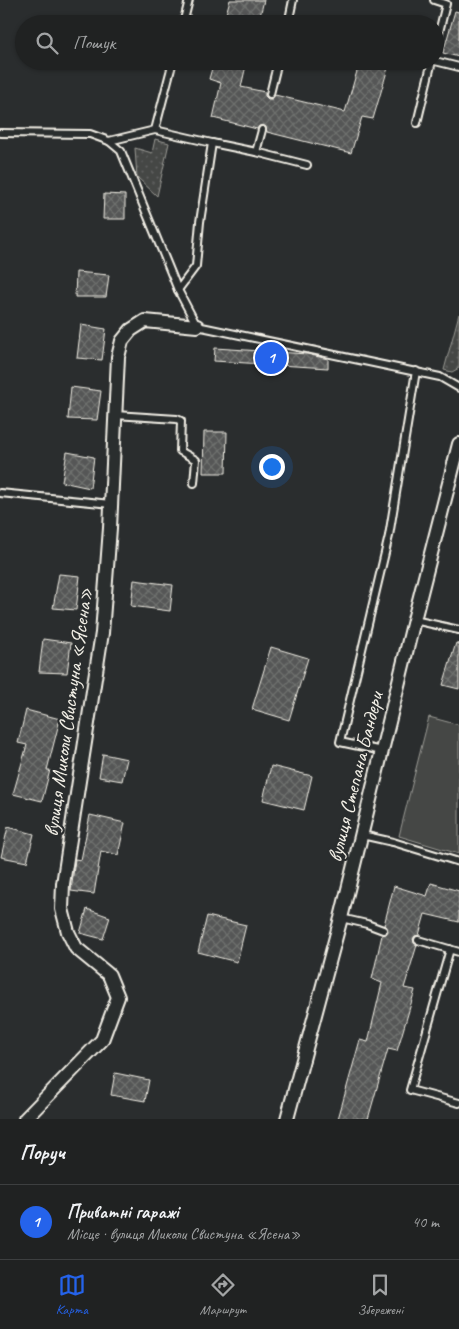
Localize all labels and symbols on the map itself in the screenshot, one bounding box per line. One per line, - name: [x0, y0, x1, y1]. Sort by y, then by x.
- pin: 1: [255, 339, 287, 377]
- your location: [259, 454, 285, 480]
- street label: вулиця Миколи Свистуна «Ясена»: [38, 586, 98, 838]
- street label: вулиця Степана Бандери: [321, 687, 389, 865]

